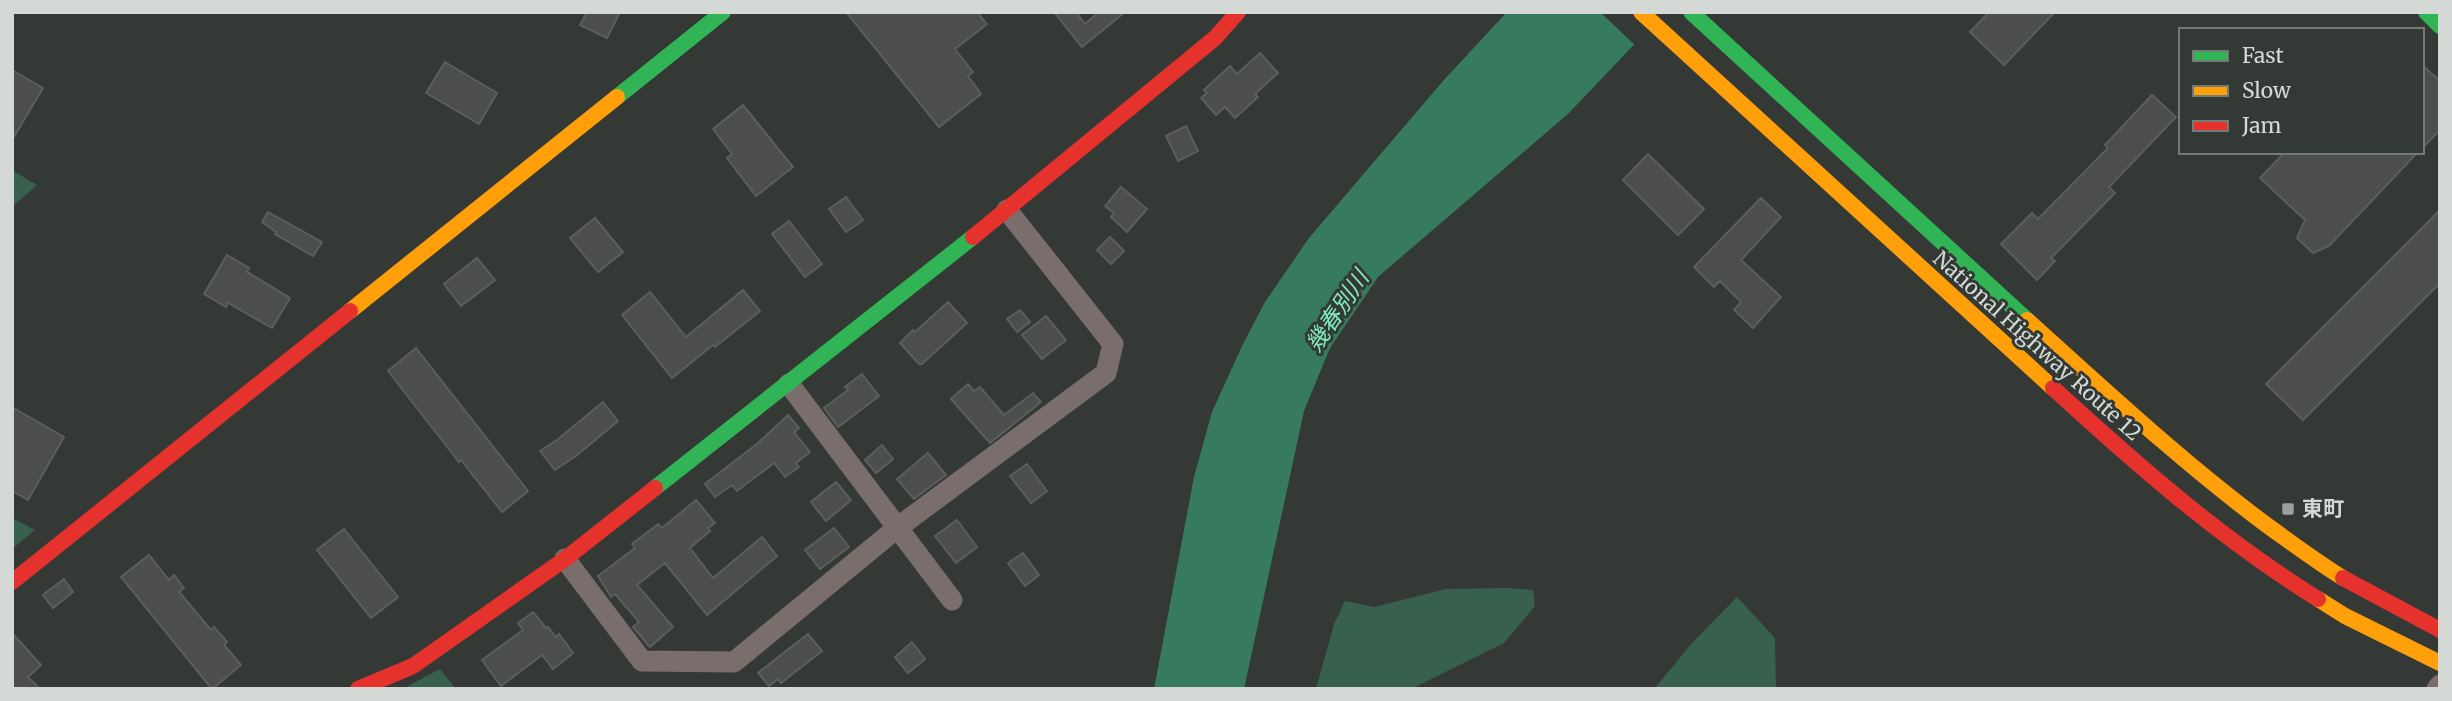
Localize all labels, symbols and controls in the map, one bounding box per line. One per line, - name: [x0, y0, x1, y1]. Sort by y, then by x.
- legend: [2179, 28, 2424, 154]
- text: Fast: [2242, 42, 2284, 69]
- text: Slow: [2242, 77, 2291, 104]
- text: Jam: [2241, 112, 2281, 139]
- street label: National Highway Route 12: [1928, 245, 2147, 446]
- water label: 幾春別川: [1299, 262, 1376, 357]
- place label: 東町: [2302, 495, 2344, 522]
- marker: 東町: [2280, 501, 2296, 517]

